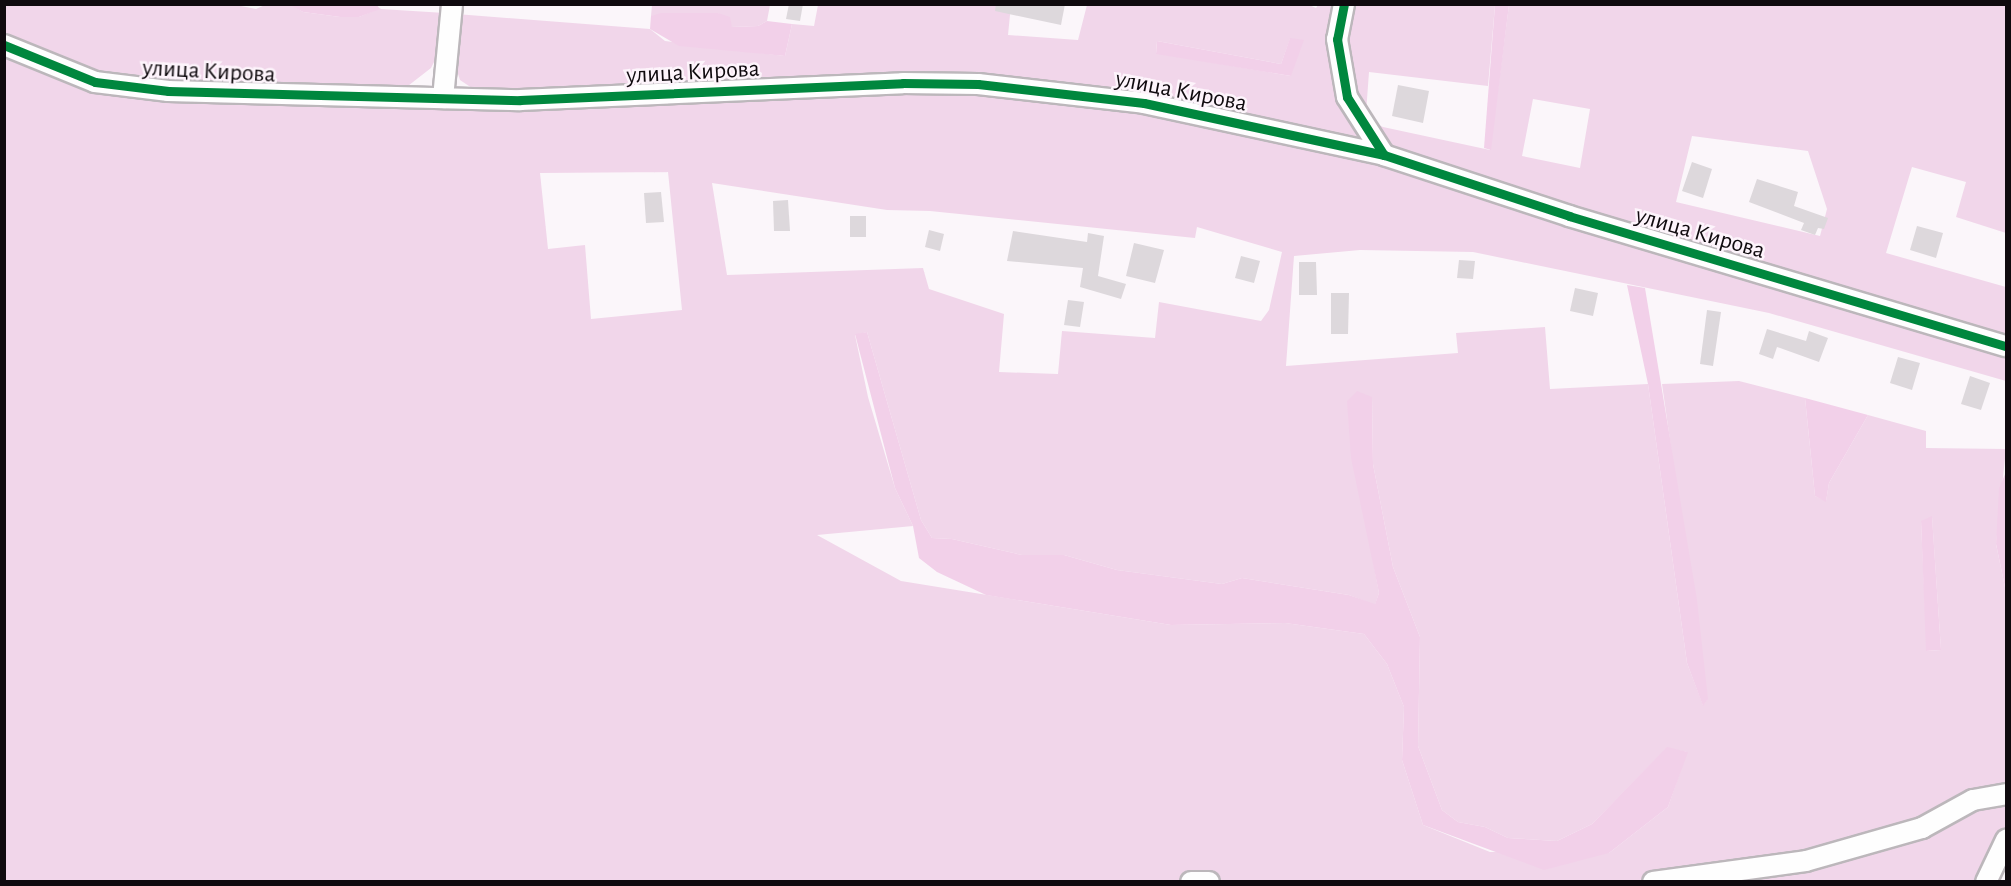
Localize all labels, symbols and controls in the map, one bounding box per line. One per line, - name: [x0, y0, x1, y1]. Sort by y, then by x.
- street label: улица Кирова: [142, 54, 276, 90]
- street label: улица Кирова: [626, 55, 760, 91]
- street label: улица Кирова: [1113, 65, 1249, 119]
- street label: улица Кирова: [1632, 202, 1768, 266]

